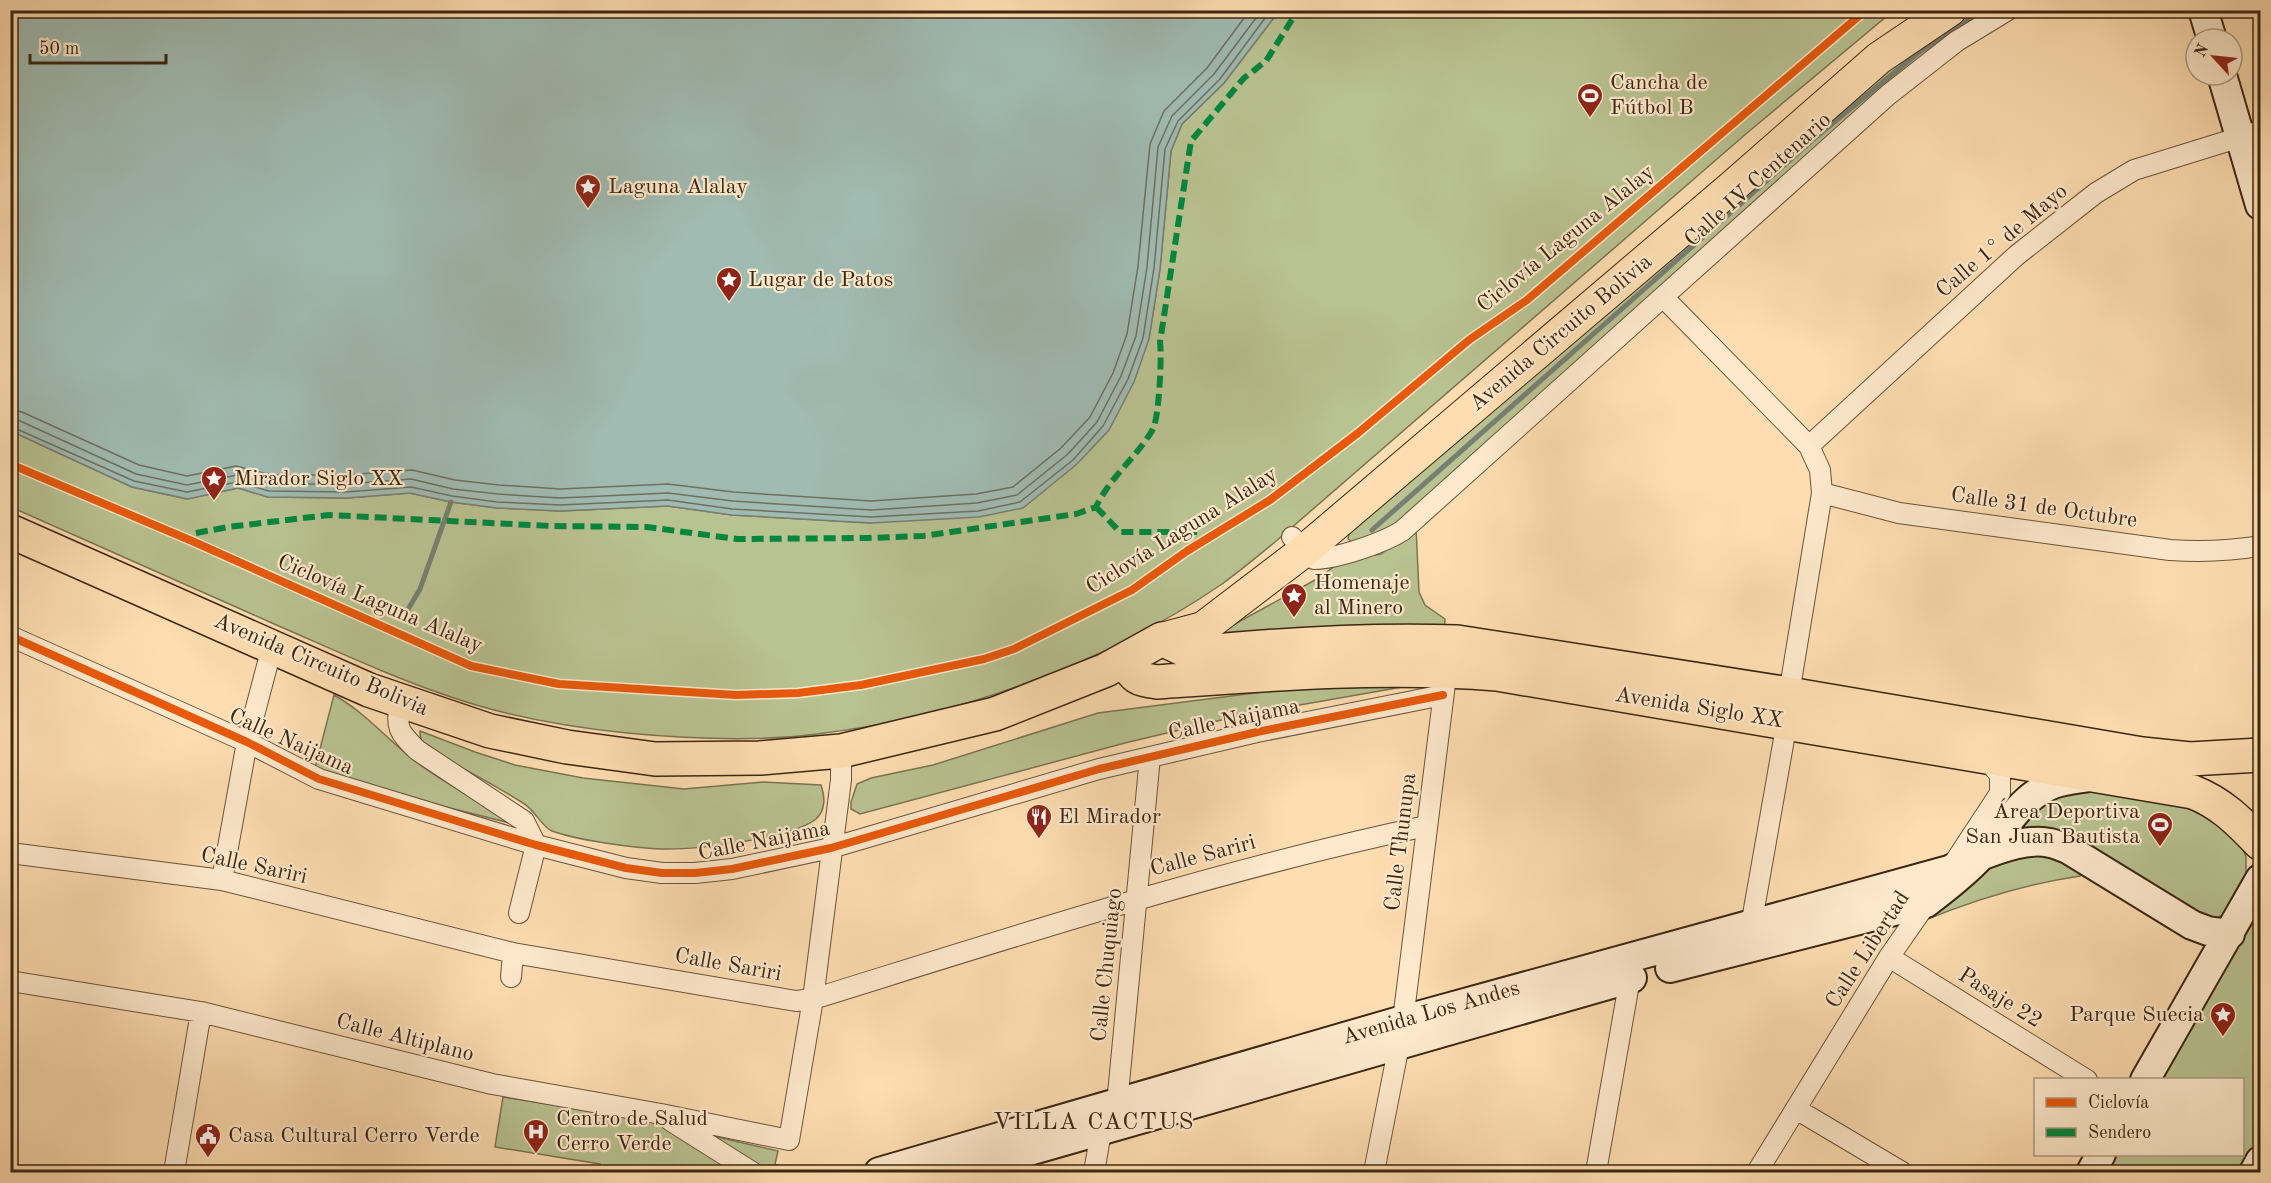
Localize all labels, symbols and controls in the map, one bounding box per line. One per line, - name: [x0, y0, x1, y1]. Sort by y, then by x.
- scale bar: [30, 27, 166, 65]
- north arrow: [2184, 27, 2244, 87]
- text: 50 m: [39, 40, 79, 58]
- text: N: [2193, 41, 2213, 60]
- place label: Cancha de Fútbol B: [1610, 72, 1708, 119]
- sports icon: Cancha de Fútbol B: [1575, 81, 1605, 119]
- street label: Calle IV Centenario: [1680, 109, 1836, 251]
- street label: Ciclovía Laguna Alalay: [1473, 161, 1659, 317]
- place icon: Laguna Alalay: [573, 172, 603, 210]
- place label: Laguna Alalay: [608, 176, 748, 198]
- street label: Calle 1° de Mayo: [1932, 180, 2072, 302]
- street label: Avenida Circuito Bolivia: [1466, 250, 1657, 416]
- place icon: Lugar de Patos: [714, 265, 744, 303]
- place label: Lugar de Patos: [748, 269, 893, 291]
- street label: Ciclovía Laguna Alalay: [1083, 463, 1282, 599]
- place icon: Mirador Siglo XX: [199, 464, 229, 502]
- place label: Mirador Siglo XX: [234, 468, 403, 490]
- street label: Calle 31 de Octubre: [1949, 484, 2139, 532]
- street label: Ciclovía Laguna Alalay: [274, 551, 486, 657]
- place label: Homenaje al Minero: [1314, 572, 1410, 619]
- place icon: Homenaje al Minero: [1279, 581, 1309, 619]
- street label: Avenida Circuito Bolivia: [211, 610, 432, 720]
- street label: Avenida Siglo XX: [1613, 684, 1785, 732]
- street label: Calle Naijama: [1166, 695, 1302, 745]
- street label: Calle Naijama: [225, 705, 357, 779]
- street label: Calle Thunupa: [1382, 772, 1420, 912]
- place label: Área Deportiva San Juan Bautista: [1965, 798, 2140, 848]
- restaurant icon: El Mirador: [1024, 802, 1054, 840]
- place label: El Mirador: [1058, 806, 1161, 828]
- sports icon: Área Deportiva San Juan Bautista: [2145, 810, 2175, 848]
- street label: Calle Naijama: [696, 817, 832, 865]
- street label: Calle Sariri: [1148, 831, 1258, 881]
- street label: Calle Sariri: [199, 844, 309, 888]
- street label: Calle Chuquiago: [1088, 887, 1126, 1043]
- street label: Calle Libertad: [1822, 887, 1914, 1013]
- street label: Calle Sariri: [673, 945, 783, 985]
- street label: Pasaje 22: [1954, 964, 2046, 1032]
- street label: Avenida Los Andes: [1340, 977, 1522, 1049]
- place icon: Parque Suecia: [2208, 1000, 2238, 1038]
- place label: Parque Suecia: [2069, 1004, 2204, 1026]
- street label: Calle Altiplano: [334, 1010, 476, 1066]
- legend: [2034, 1078, 2244, 1156]
- text: Ciclovía: [2088, 1094, 2149, 1112]
- place label: Centro de Salud Cerro Verde: [556, 1108, 708, 1155]
- district label: VILLA CACTUS: [993, 1111, 1195, 1135]
- hospital icon: Centro de Salud Cerro Verde: [521, 1117, 551, 1155]
- public building icon: Casa Cultural Cerro Verde: [193, 1121, 223, 1159]
- text: Sendero: [2088, 1124, 2151, 1142]
- place label: Casa Cultural Cerro Verde: [228, 1125, 480, 1147]

